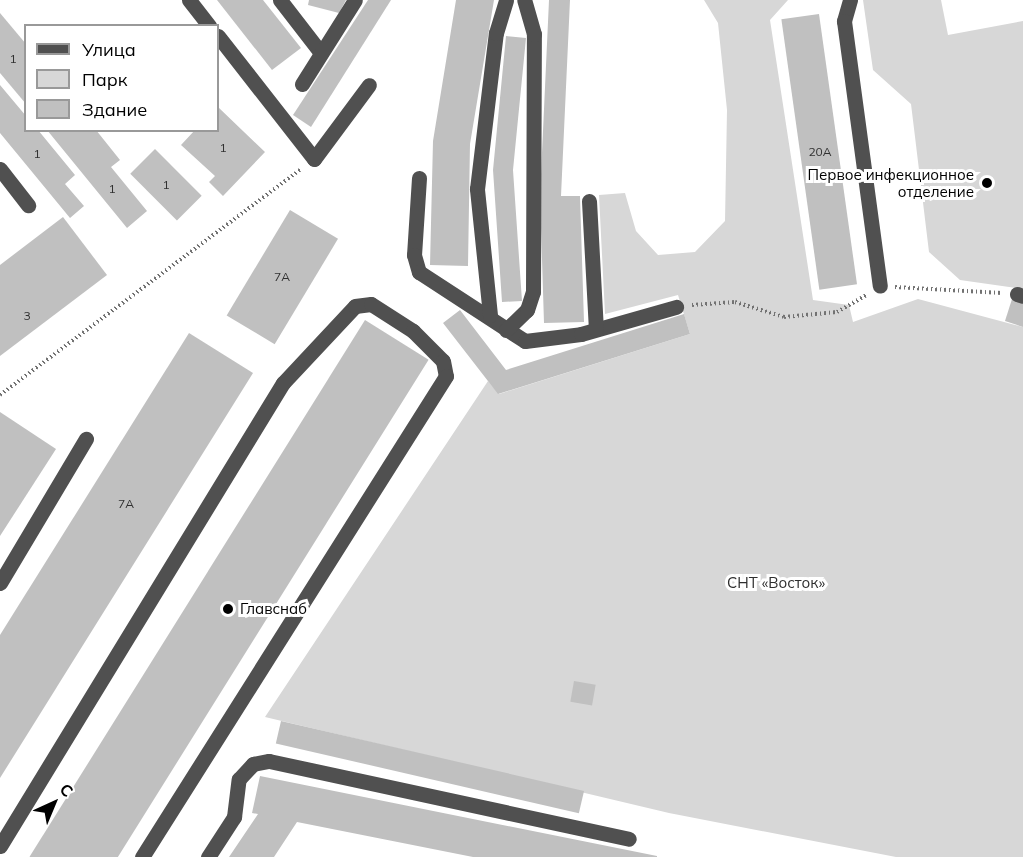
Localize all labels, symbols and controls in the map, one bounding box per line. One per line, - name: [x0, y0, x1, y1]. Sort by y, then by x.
- legend: [24, 24, 219, 132]
- text: Улица: [82, 38, 136, 61]
- house number: 1: [9, 52, 17, 66]
- text: Парк: [82, 68, 127, 91]
- text: Здание: [82, 98, 147, 121]
- house number: 1: [219, 141, 227, 155]
- house number: 20А: [808, 145, 832, 159]
- house number: 1: [33, 147, 41, 161]
- place label: Первое инфекционное отделение: [807, 165, 974, 200]
- marker: Первое инфекционное отделение: [978, 174, 996, 192]
- house number: 1: [162, 178, 170, 192]
- house number: 1: [108, 182, 116, 196]
- house number: 7А: [274, 270, 290, 284]
- house number: 3: [23, 309, 31, 323]
- house number: 7А: [118, 497, 134, 511]
- park label: СНТ «Восток»: [727, 574, 825, 592]
- place label: Главснаб: [240, 600, 307, 618]
- marker: Главснаб: [221, 602, 235, 616]
- north arrow: [24, 773, 84, 833]
- text: С: [56, 779, 77, 801]

